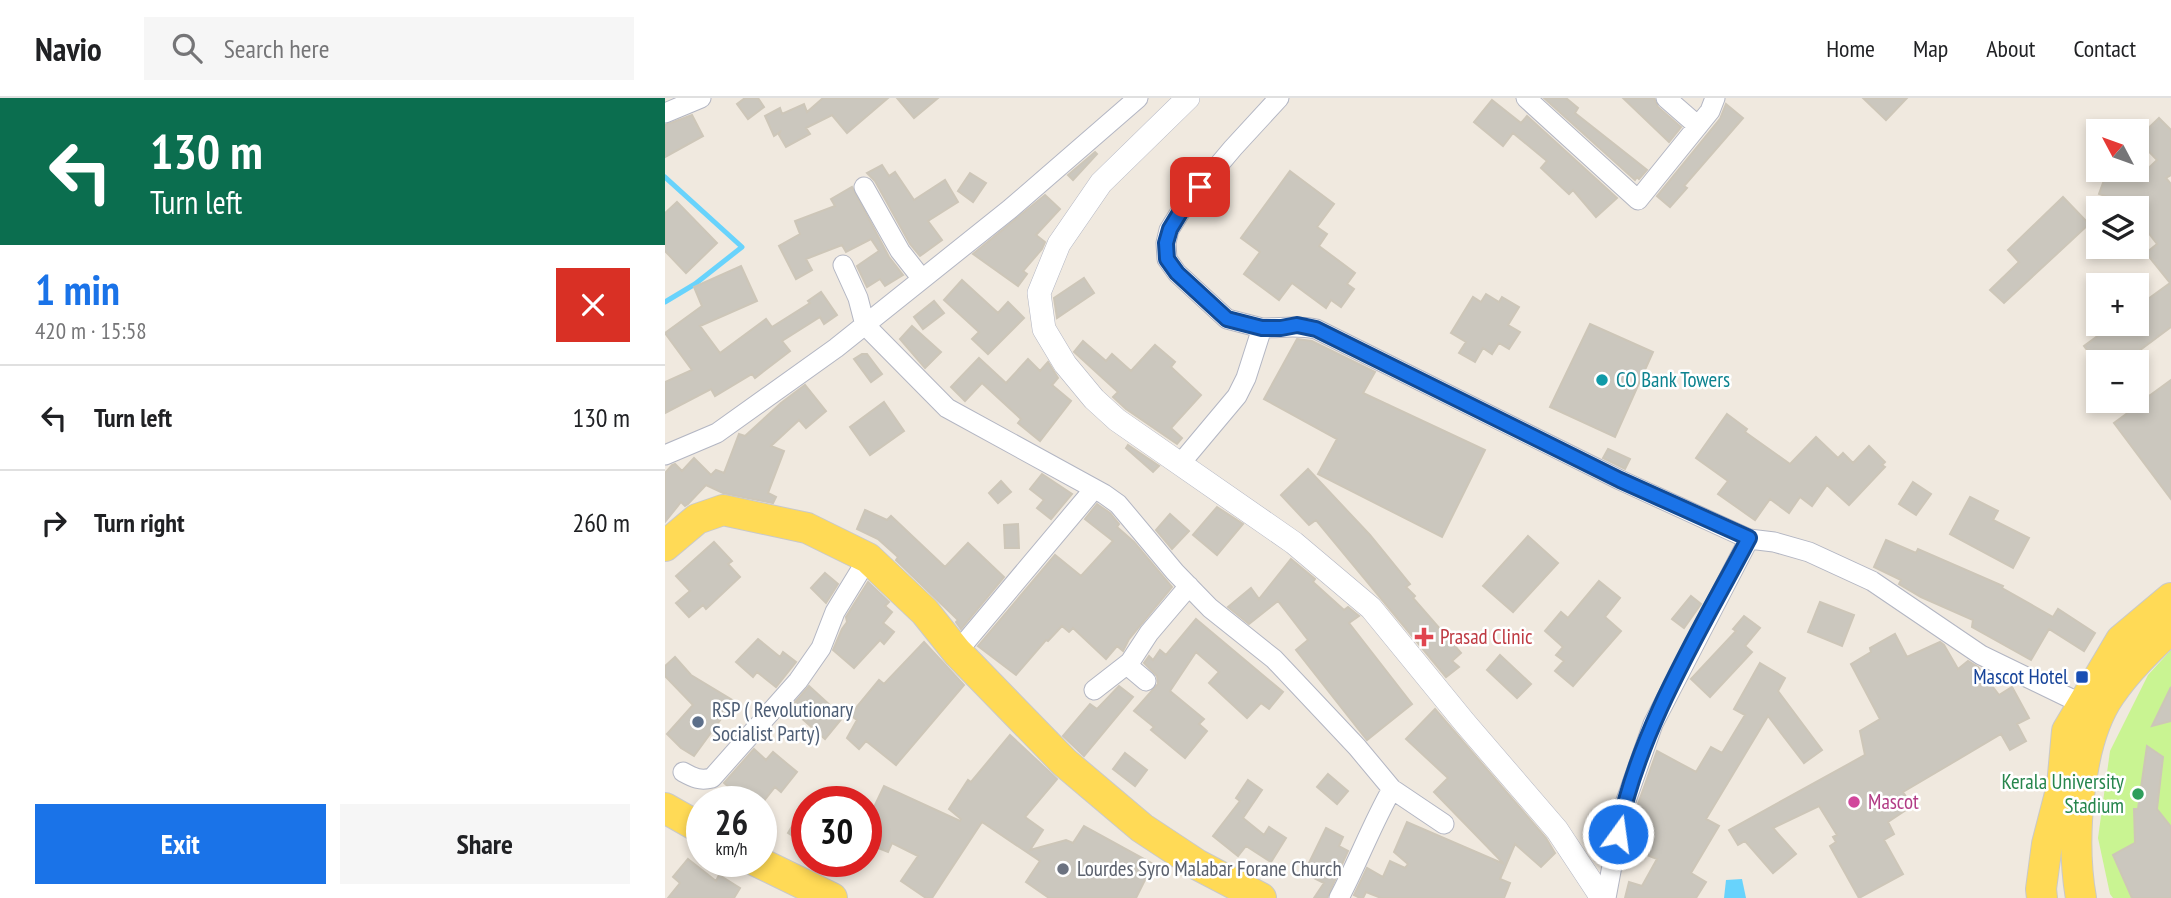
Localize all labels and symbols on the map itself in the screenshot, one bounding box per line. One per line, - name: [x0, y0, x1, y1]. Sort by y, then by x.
- north arrow: [2086, 119, 2149, 182]
- pin: [1170, 157, 1230, 217]
- place label: CO Bank Towers: [1616, 366, 1730, 393]
- marker: CO Bank Towers: [1594, 372, 1610, 388]
- place label: Prasad Clinic: [1440, 623, 1533, 650]
- marker: Prasad Clinic: [1414, 627, 1434, 647]
- place label: Mascot Hotel: [1973, 663, 2068, 690]
- marker: Mascot Hotel: [2074, 669, 2090, 685]
- place label: RSP ( Revolutionary Socialist Party): [712, 696, 853, 747]
- marker: RSP ( Revolutionary Socialist Party): [690, 714, 706, 730]
- place label: Kerala University Stadium: [2001, 768, 2124, 819]
- speed limit sign: 30: [791, 786, 882, 877]
- marker: Kerala University Stadium: [2130, 786, 2146, 802]
- place label: Mascot: [1868, 788, 1919, 815]
- marker: Mascot: [1846, 794, 1862, 810]
- position arrow: [1581, 797, 1655, 871]
- place label: Lourdes Syro Malabar Forane Church: [1077, 855, 1342, 882]
- marker: Lourdes Syro Malabar Forane Church: [1055, 861, 1071, 877]

